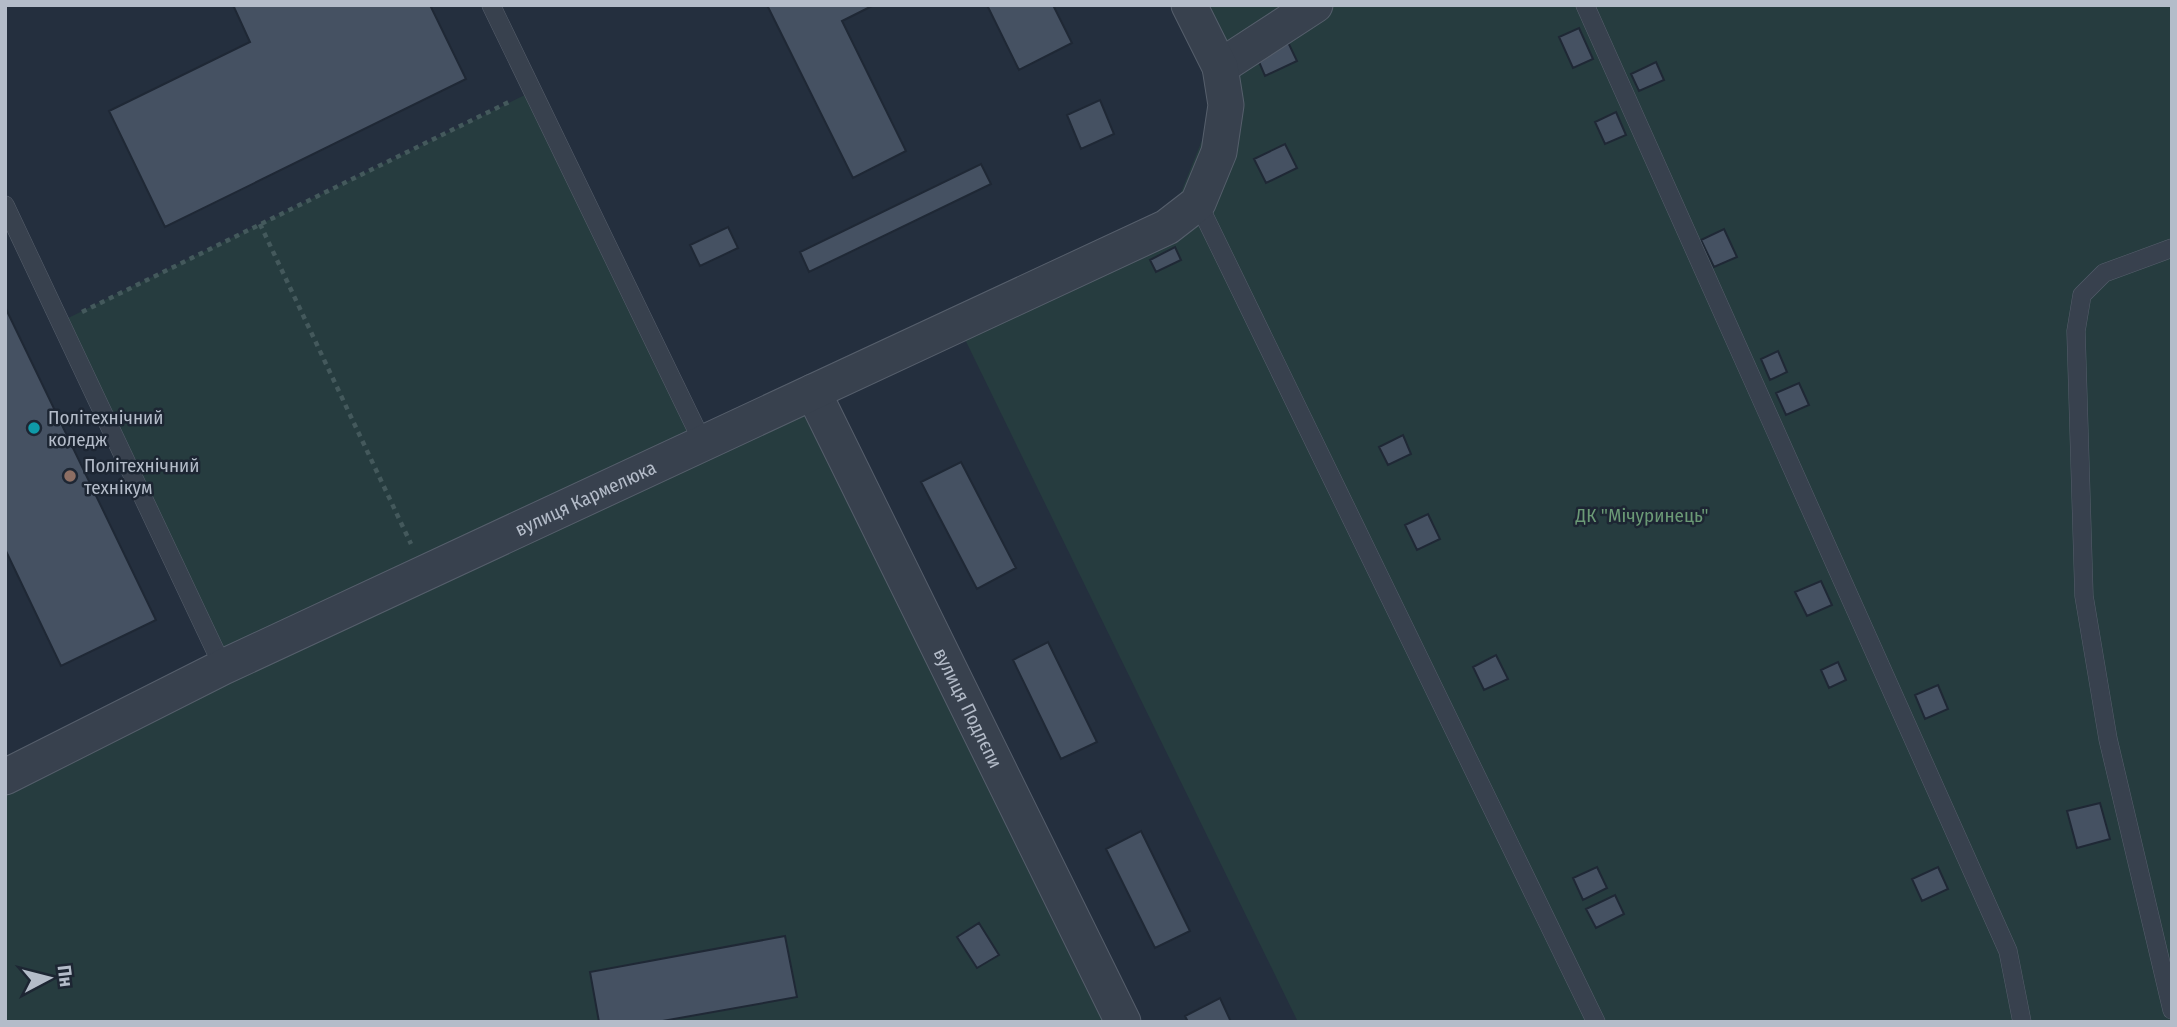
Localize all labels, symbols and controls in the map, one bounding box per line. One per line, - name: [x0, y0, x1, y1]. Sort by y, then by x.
- place label: Політехнічний коледж: [48, 406, 163, 451]
- marker: Політехнічний коледж: [26, 420, 42, 436]
- place label: Політехнічний технікум: [84, 454, 199, 499]
- street label: вулиця Кармелюка: [511, 456, 660, 541]
- marker: Політехнічний технікум: [62, 468, 78, 484]
- park label: ДК "Мічуринець": [1575, 504, 1708, 527]
- street label: вулиця Подлєпи: [929, 644, 1007, 772]
- north arrow: [14, 943, 84, 1013]
- text: Пн: [53, 964, 78, 988]

